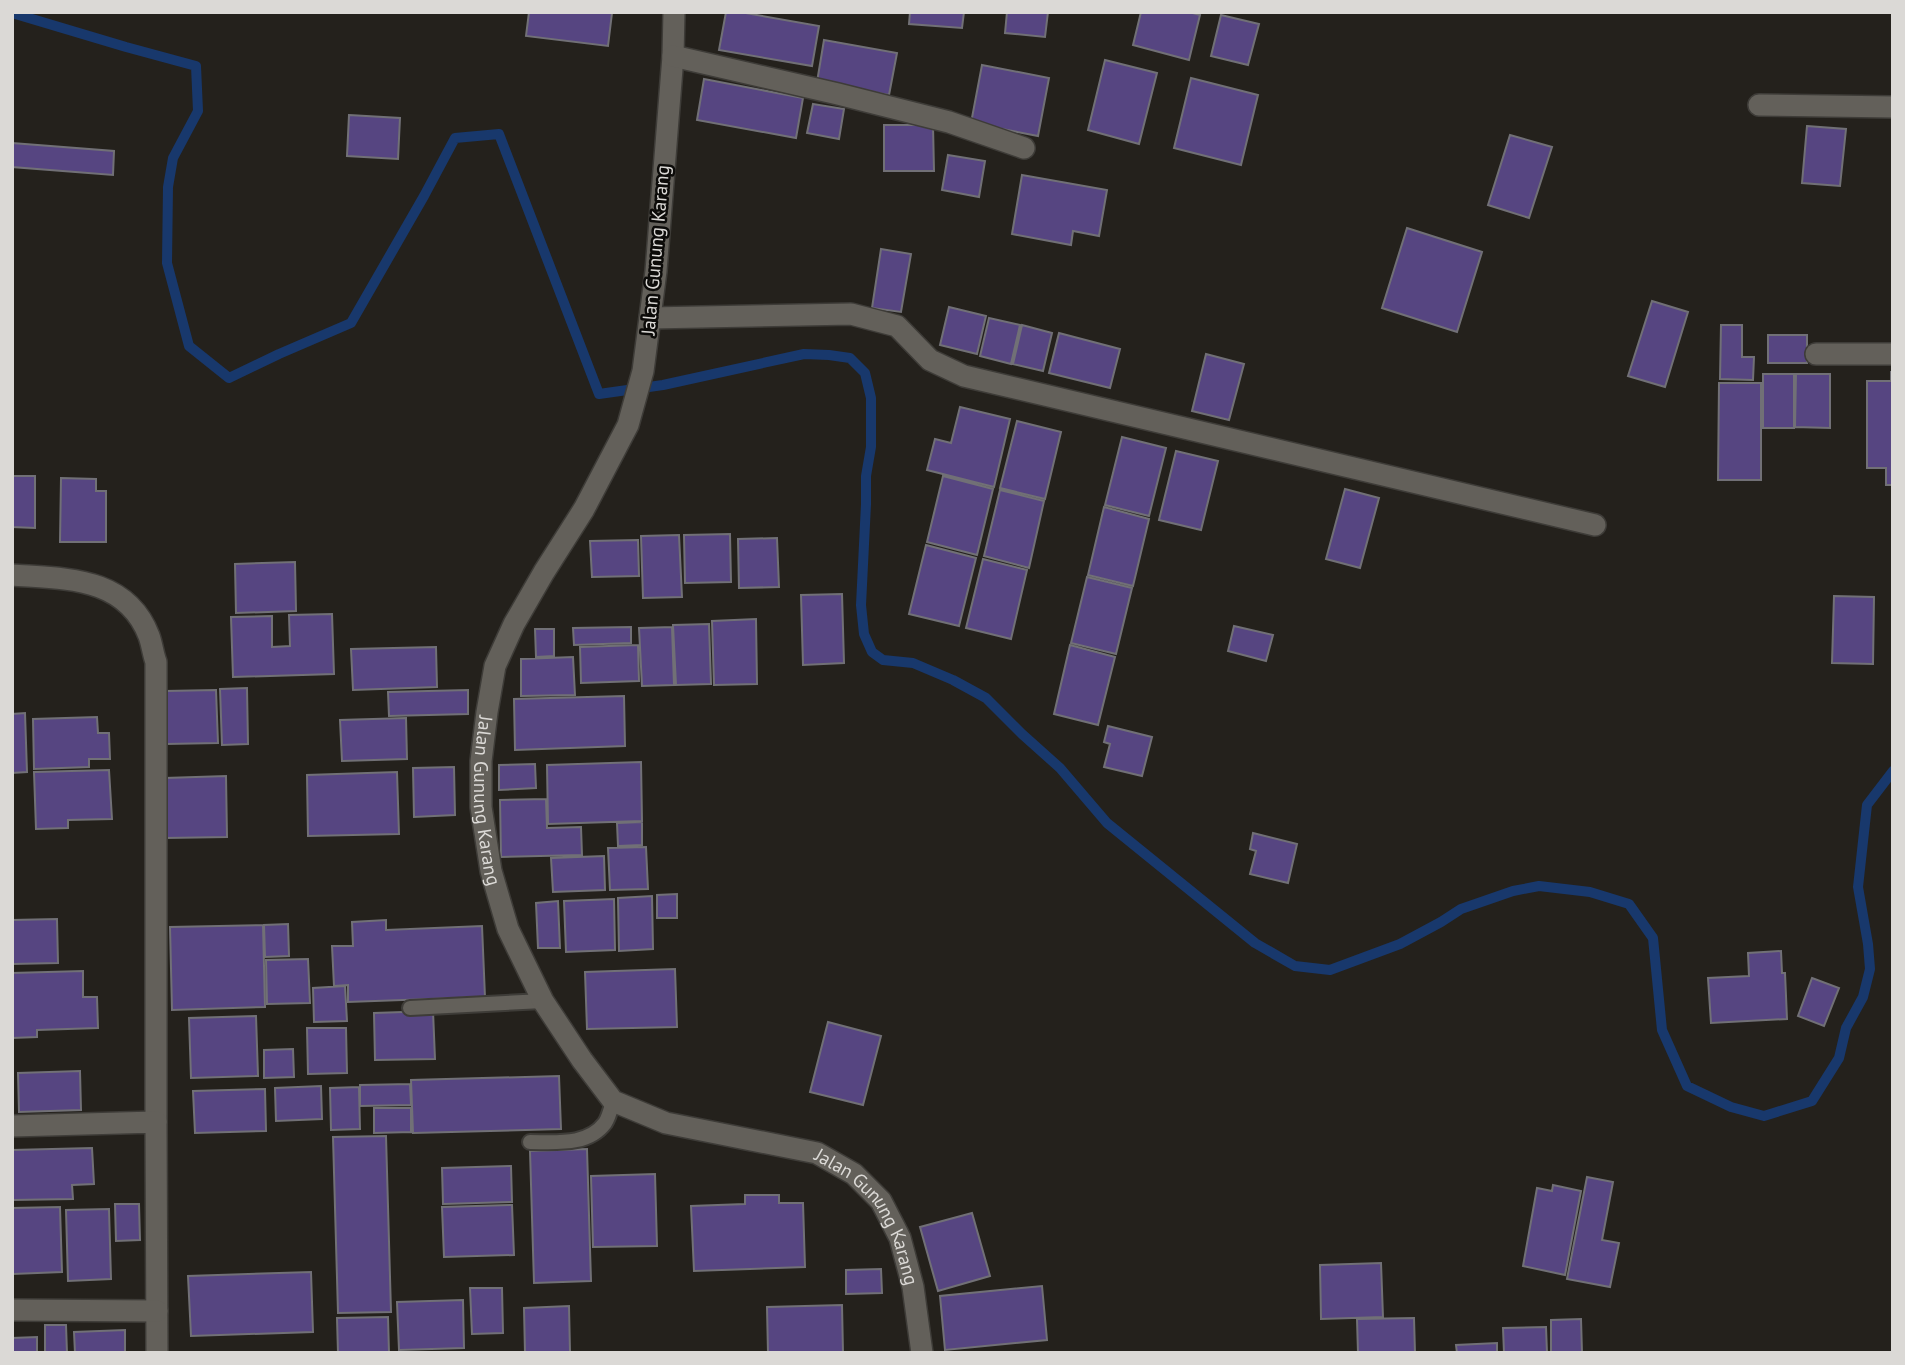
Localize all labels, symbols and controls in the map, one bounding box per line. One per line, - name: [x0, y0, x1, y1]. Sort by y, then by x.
- street label: Jalan Gunung Karang: [636, 164, 674, 337]
- street label: Jalan Gunung Karang: [469, 713, 507, 888]
- street label: Jalan Gunung Karang: [810, 1142, 924, 1288]

